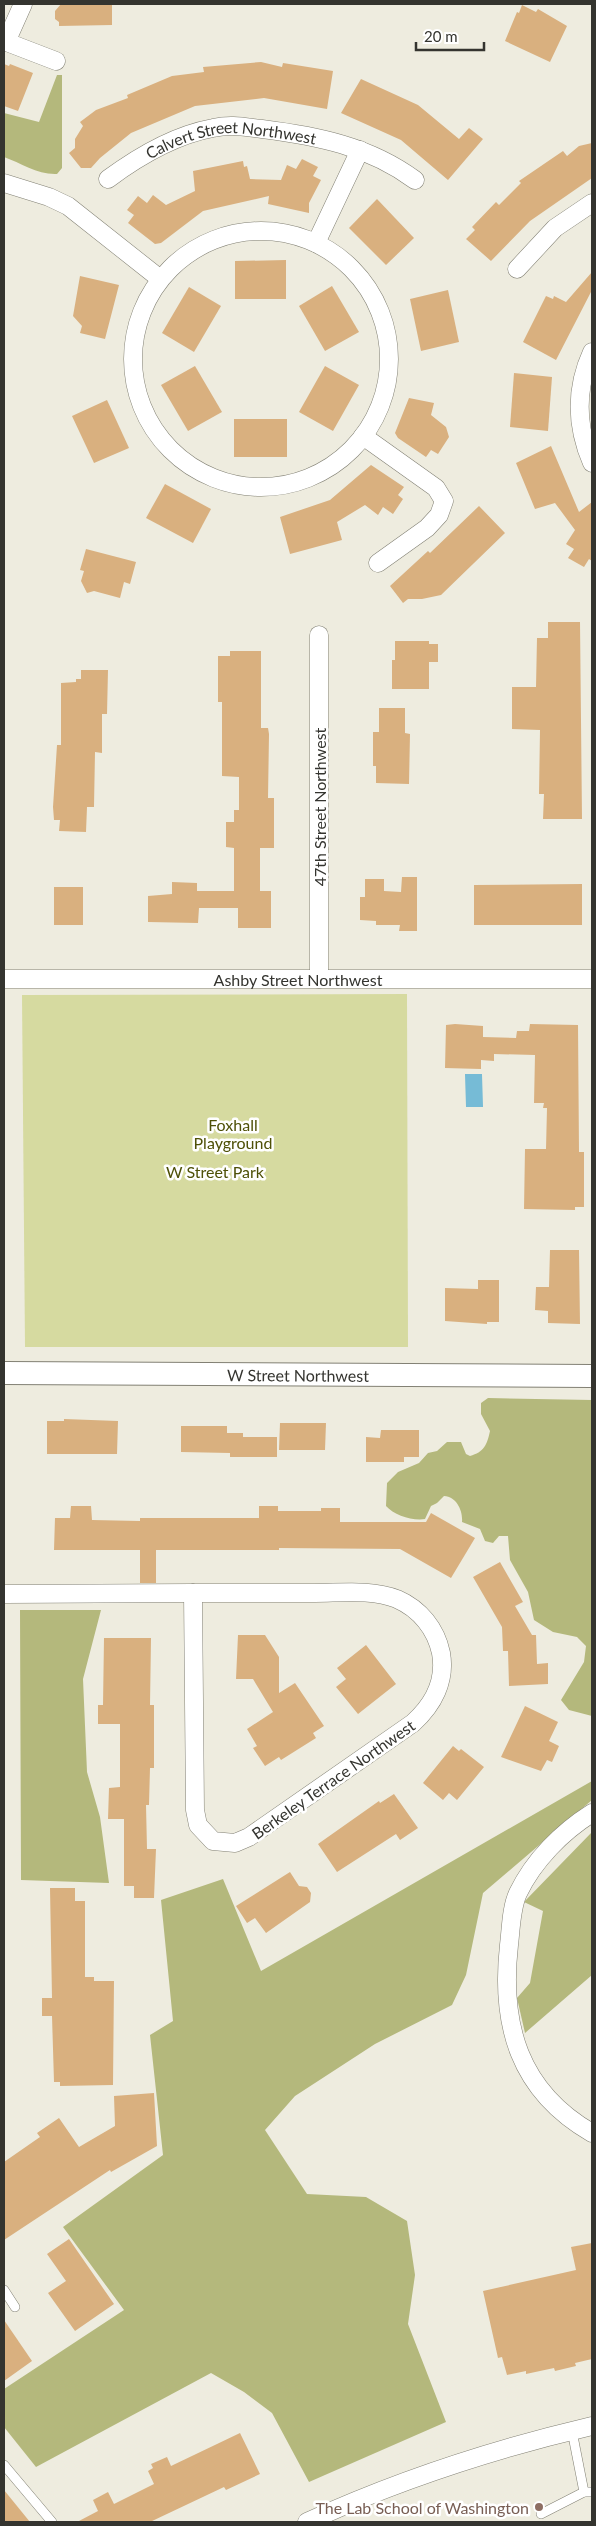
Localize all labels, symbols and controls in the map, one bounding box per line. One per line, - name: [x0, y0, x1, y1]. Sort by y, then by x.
- scale bar: [416, 20, 484, 52]
- text: 20 m: [424, 27, 458, 45]
- street label: Calvert Street Northwest: [142, 116, 319, 162]
- street label: 47th Street Northwest: [310, 727, 329, 886]
- street label: Ashby Street Northwest: [214, 970, 383, 989]
- park label: Foxhall Playground: [194, 1115, 272, 1152]
- park label: W Street Park: [166, 1162, 265, 1181]
- street label: W Street Northwest: [227, 1365, 369, 1384]
- street label: Berkeley Terrace Northwest: [248, 1715, 418, 1843]
- place label: The Lab School of Washington: [315, 2498, 529, 2517]
- marker: The Lab School of Washington: [533, 2501, 545, 2513]

